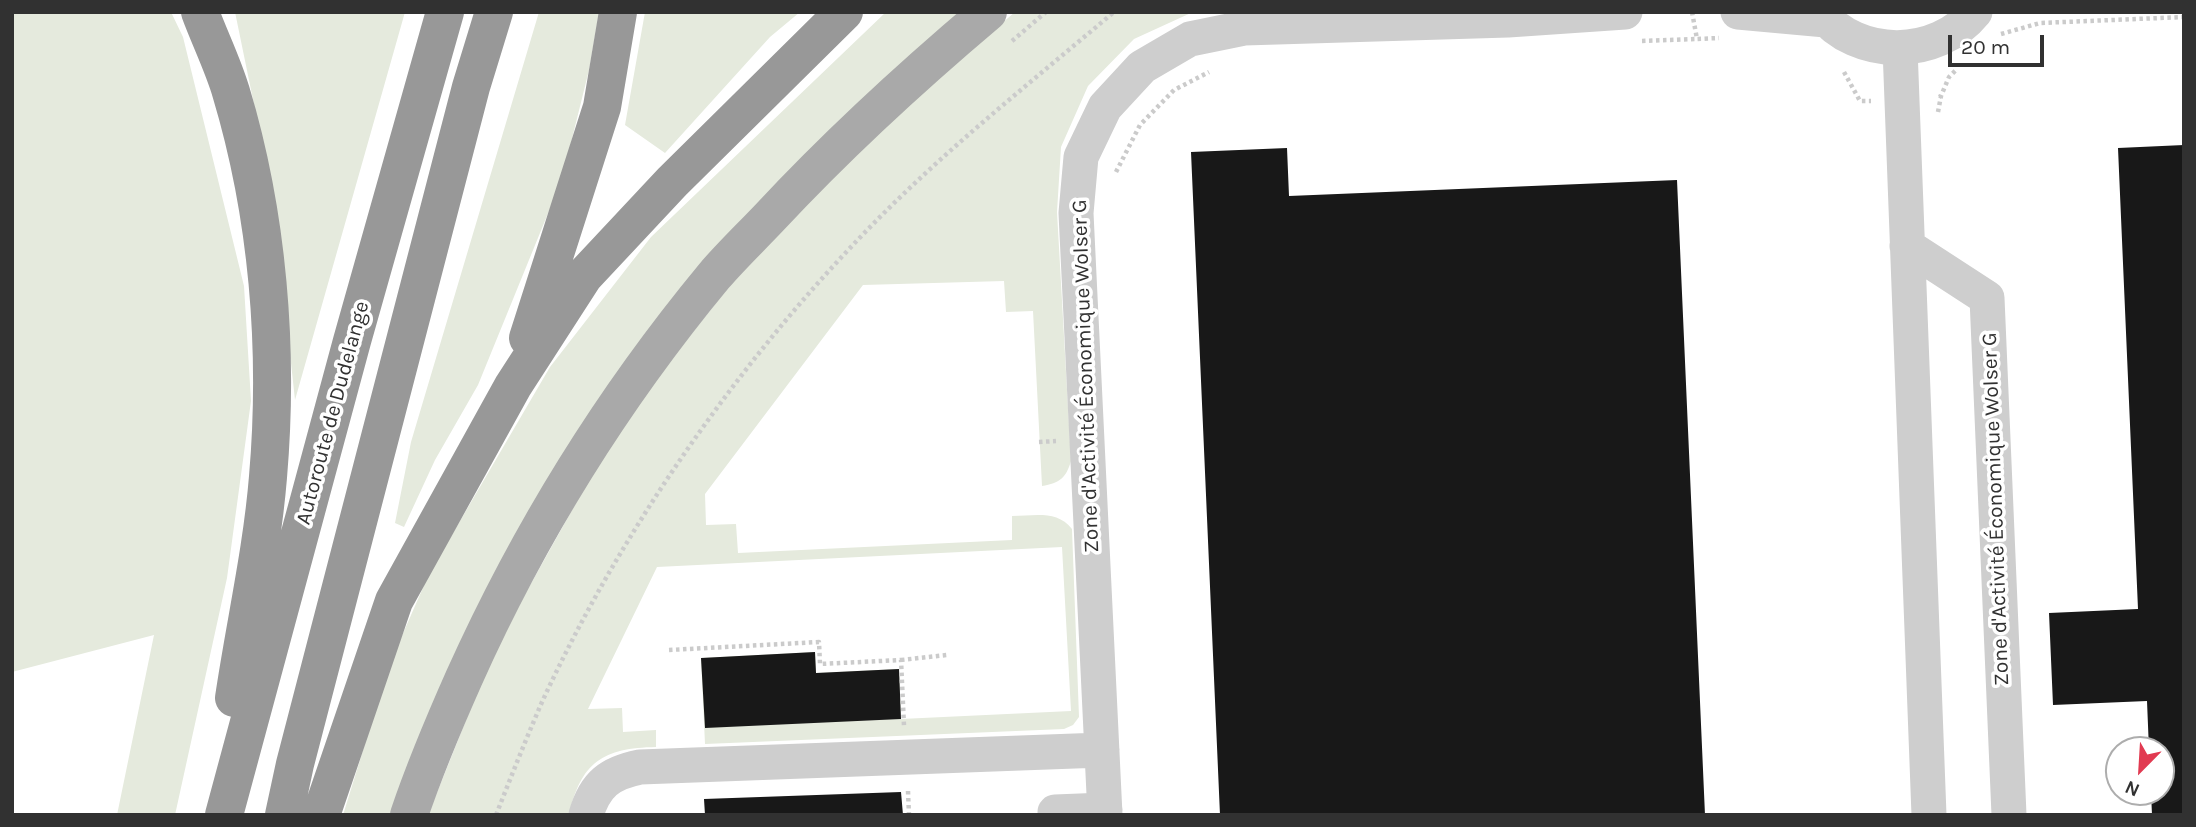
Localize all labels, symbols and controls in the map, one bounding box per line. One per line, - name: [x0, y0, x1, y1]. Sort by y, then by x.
- scale bar: [1951, 21, 2047, 65]
- text: 20 m: [1961, 35, 2010, 59]
- street label: Zone d'Activité Économique Wolser G: [1067, 199, 1105, 553]
- street label: Autoroute de Dudelange: [291, 298, 375, 528]
- street label: Zone d'Activité Économique Wolser G: [1977, 332, 2015, 686]
- north arrow: [2105, 736, 2175, 806]
- text: N: [2122, 776, 2143, 801]

